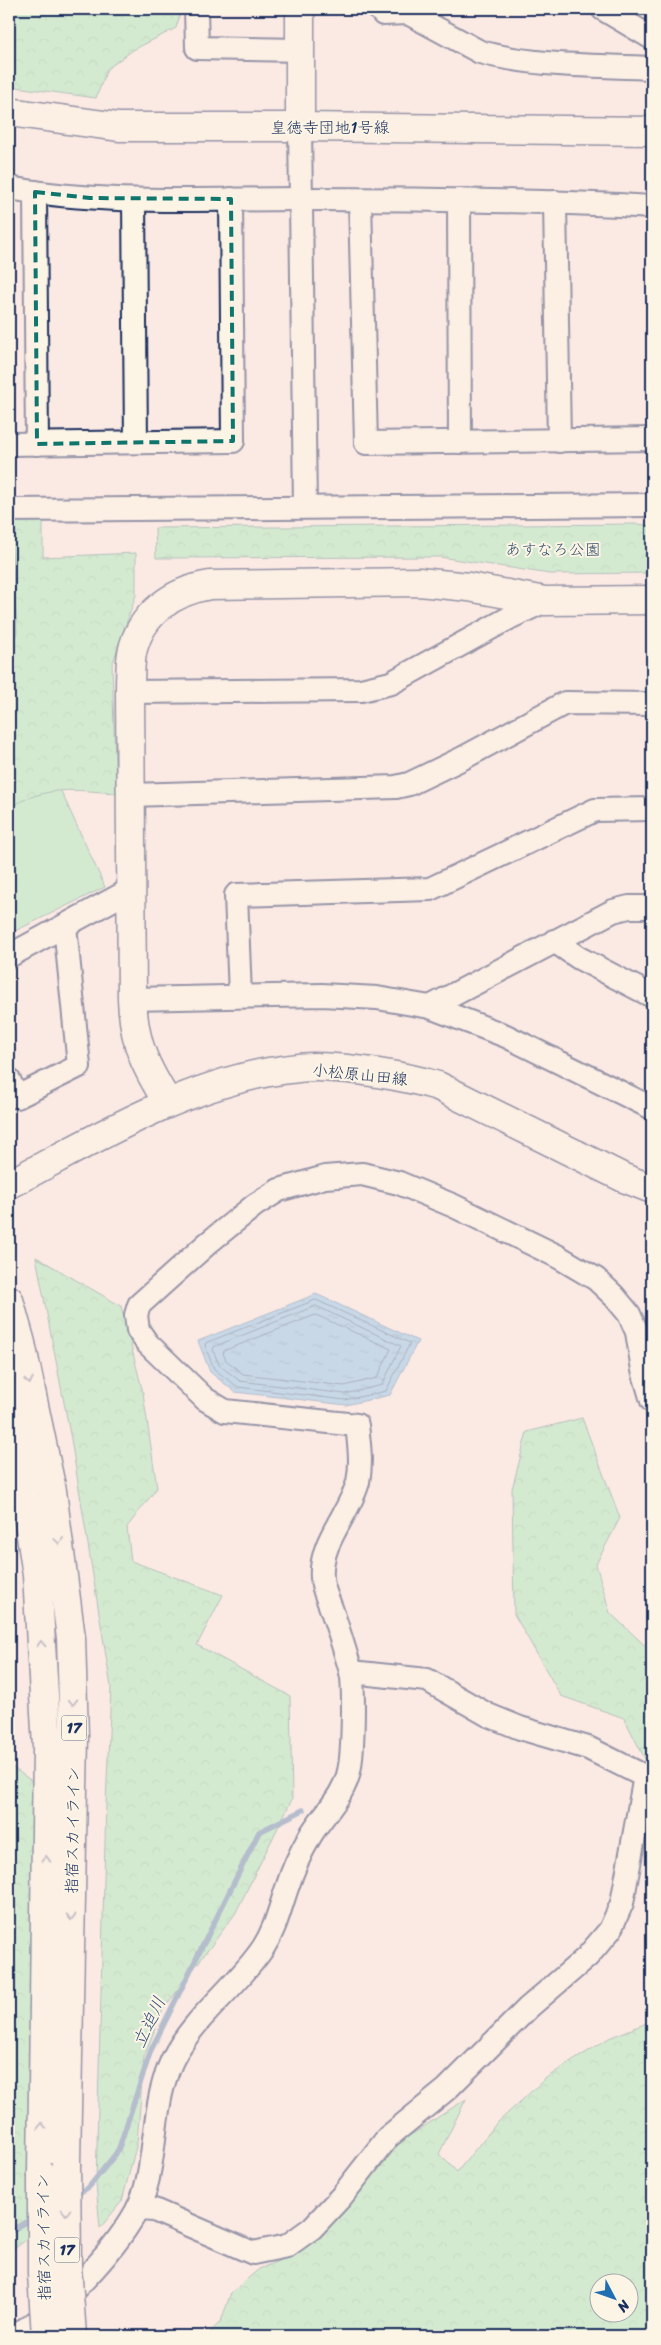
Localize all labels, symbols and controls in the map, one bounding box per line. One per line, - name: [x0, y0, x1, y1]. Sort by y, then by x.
- street label: 皇徳寺団地1号線: [271, 113, 389, 142]
- park label: あすなろ公園: [505, 535, 601, 564]
- street label: 小松原山田線: [311, 1055, 409, 1094]
- one-way arrow: [23, 1376, 33, 1385]
- one-way arrow: [53, 1536, 63, 1545]
- one-way arrow: [36, 1640, 47, 1648]
- one-way arrow: [68, 1698, 78, 1706]
- road number: 17: [62, 1716, 86, 1740]
- street label: 指宿スカイライン: [57, 1766, 88, 1894]
- one-way arrow: [41, 1854, 51, 1862]
- one-way arrow: [66, 1914, 76, 1921]
- water label: 立迫川: [123, 1991, 175, 2053]
- one-way arrow: [37, 2122, 48, 2130]
- street label: 指宿スカイライン: [28, 2173, 59, 2301]
- one-way arrow: [61, 2208, 72, 2216]
- road number: 17: [54, 2238, 80, 2262]
- north arrow: [588, 2272, 638, 2322]
- text: N: [611, 2294, 637, 2318]

